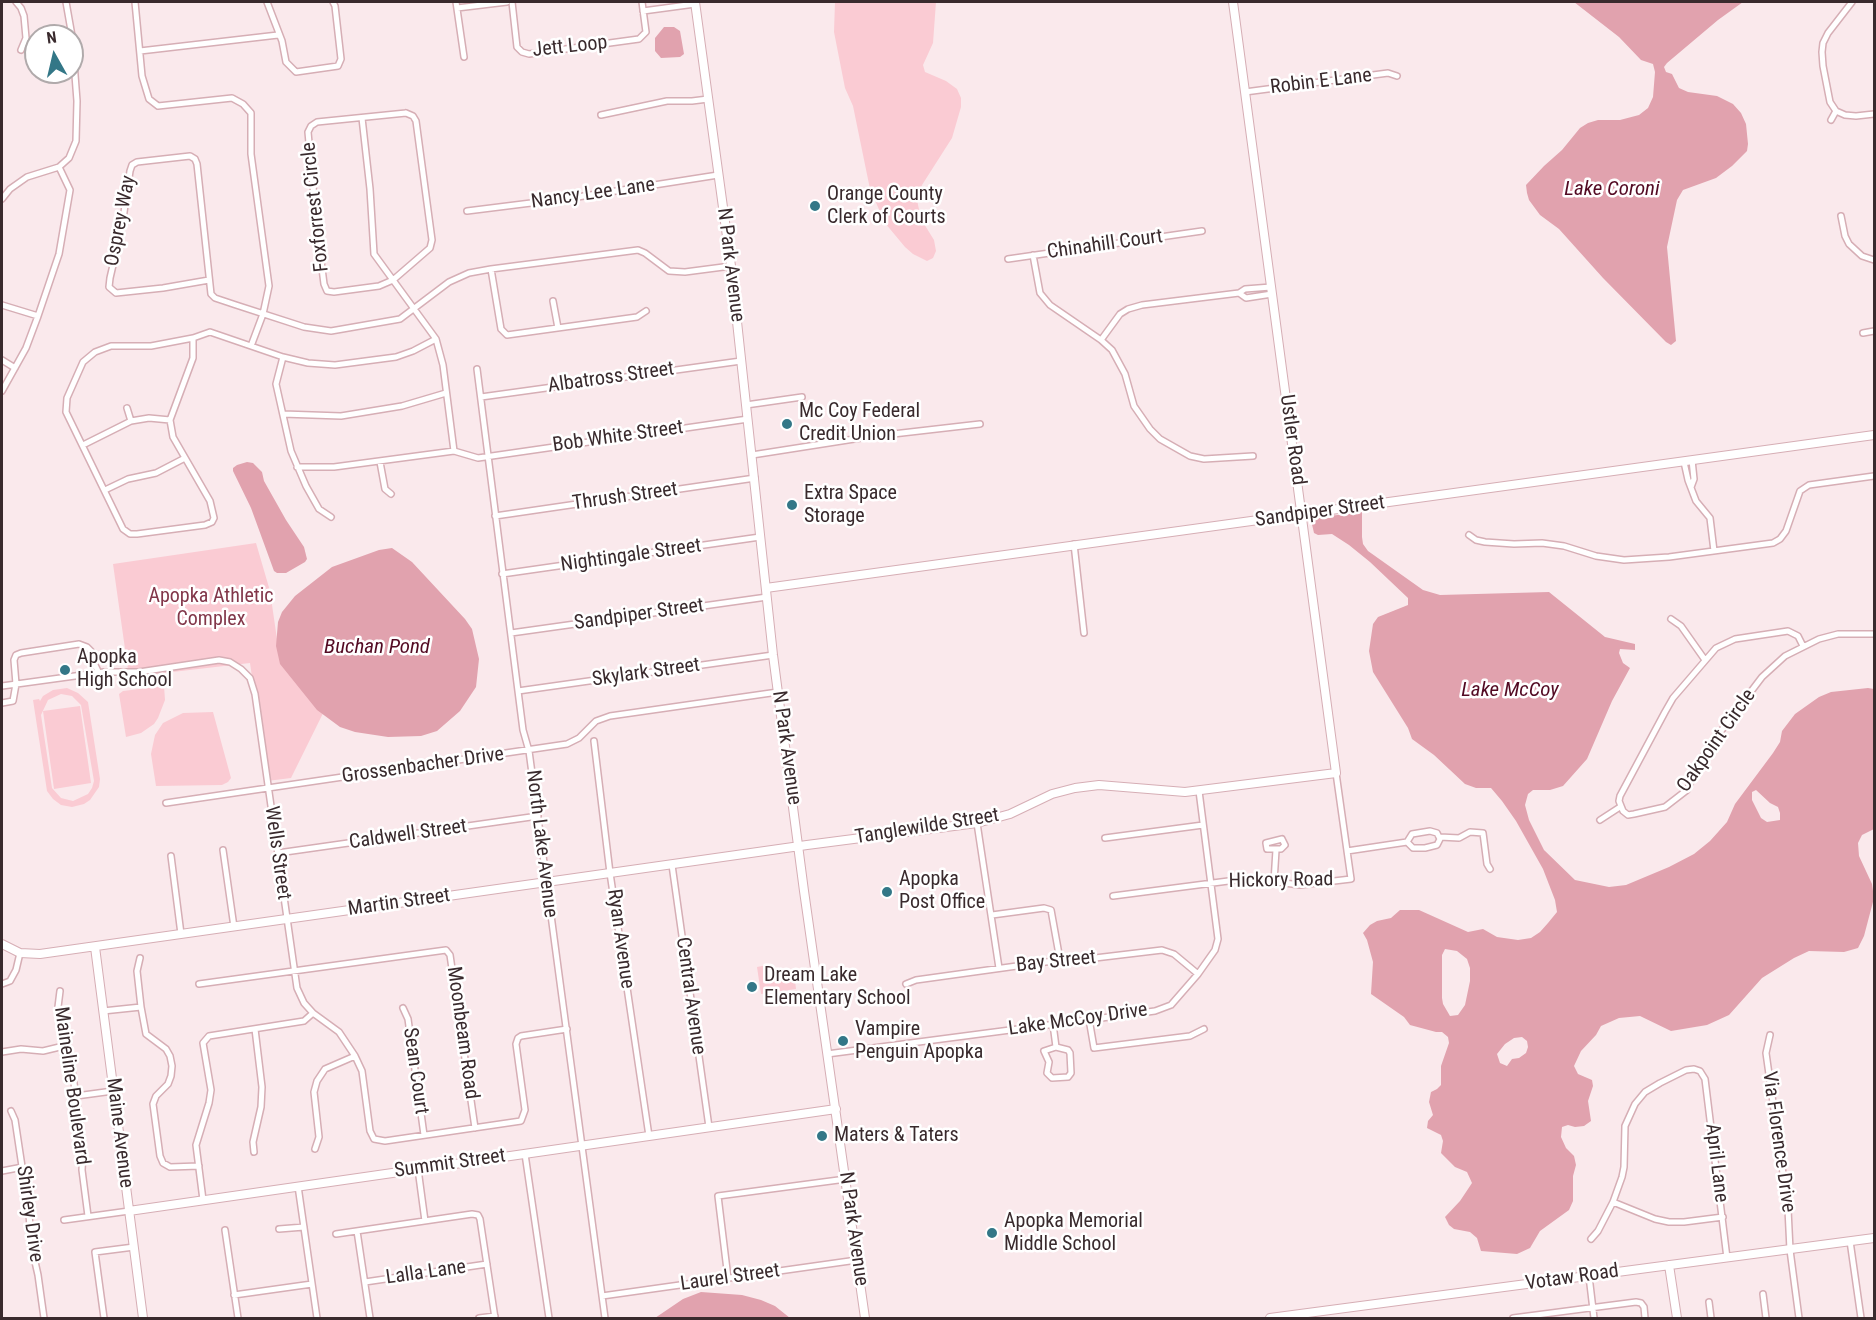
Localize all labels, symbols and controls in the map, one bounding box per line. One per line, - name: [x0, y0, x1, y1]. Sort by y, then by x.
- north arrow: [24, 24, 84, 84]
- text: N: [46, 28, 58, 48]
- street label: Jett Loop: [531, 31, 609, 63]
- street label: Robin E Lane: [1269, 64, 1373, 100]
- street label: Foxforrest Circle: [297, 141, 335, 273]
- street label: Nancy Lee Lane: [530, 173, 656, 215]
- street label: Osprey Way: [100, 174, 142, 268]
- water label: Lake Coroni: [1564, 177, 1660, 203]
- place label: Orange County Clerk of Courts: [827, 183, 946, 230]
- marker: Orange County Clerk of Courts: [808, 199, 822, 213]
- street label: N Park Avenue: [711, 207, 749, 323]
- street label: Chinahill Court: [1046, 225, 1164, 265]
- street label: Albatross Street: [546, 357, 676, 399]
- street label: Ustler Road: [1274, 393, 1310, 487]
- place label: Mc Coy Federal Credit Union: [799, 400, 920, 447]
- street label: Bob White Street: [551, 416, 685, 458]
- marker: Mc Coy Federal Credit Union: [780, 417, 794, 431]
- street label: Thrush Street: [571, 478, 679, 516]
- place label: Extra Space Storage: [804, 482, 897, 529]
- street label: Sandpiper Street: [1254, 491, 1386, 533]
- marker: Extra Space Storage: [785, 498, 799, 512]
- street label: Nightingale Street: [559, 534, 703, 578]
- park label: Apopka Athletic Complex: [148, 585, 274, 632]
- street label: Sandpiper Street: [573, 594, 705, 636]
- water label: Buchan Pond: [324, 635, 430, 661]
- place label: Apopka High School: [77, 646, 172, 693]
- street label: Skylark Street: [591, 654, 701, 692]
- marker: Apopka High School: [58, 663, 72, 677]
- water label: Lake McCoy: [1461, 678, 1559, 704]
- street label: Oakpoint Circle: [1673, 685, 1761, 797]
- street label: N Park Avenue: [766, 689, 806, 807]
- street label: Grossenbacher Drive: [340, 743, 506, 789]
- street label: North Lake Avenue: [520, 769, 562, 919]
- street label: Tanglewilde Street: [853, 804, 1001, 850]
- street label: Wells Street: [259, 805, 295, 901]
- street label: Caldwell Street: [348, 815, 468, 855]
- place label: Apopka Post Office: [899, 868, 985, 915]
- street label: Hickory Road: [1228, 868, 1334, 894]
- street label: Martin Street: [346, 884, 452, 922]
- marker: Apopka Post Office: [880, 885, 894, 899]
- street label: Ryan Avenue: [601, 888, 639, 990]
- street label: Central Avenue: [670, 936, 710, 1056]
- street label: Bay Street: [1015, 946, 1097, 978]
- place label: Dream Lake Elementary School: [764, 964, 911, 1011]
- street label: Moonbeam Road: [441, 965, 483, 1101]
- marker: Dream Lake Elementary School: [745, 980, 759, 994]
- street label: Lake McCoy Drive: [1007, 998, 1149, 1042]
- street label: Maineline Boulevard: [48, 1005, 94, 1167]
- place label: Vampire Penguin Apopka: [855, 1018, 983, 1065]
- street label: Sean Court: [397, 1026, 433, 1116]
- marker: Vampire Penguin Apopka: [836, 1034, 850, 1048]
- street label: Via Florence Drive: [1756, 1070, 1800, 1214]
- street label: Maine Avenue: [100, 1077, 138, 1189]
- street label: April Lane: [1699, 1122, 1733, 1204]
- place label: Maters & Taters: [834, 1124, 959, 1148]
- marker: Maters & Taters: [815, 1129, 829, 1143]
- street label: Summit Street: [393, 1144, 507, 1184]
- street label: Shirley Drive: [10, 1164, 48, 1264]
- street label: N Park Avenue: [833, 1170, 873, 1288]
- place label: Apopka Memorial Middle School: [1004, 1210, 1143, 1257]
- marker: Apopka Memorial Middle School: [985, 1226, 999, 1240]
- street label: Lalla Lane: [384, 1256, 468, 1290]
- street label: Laurel Street: [679, 1259, 781, 1297]
- street label: Votaw Road: [1524, 1260, 1620, 1296]

